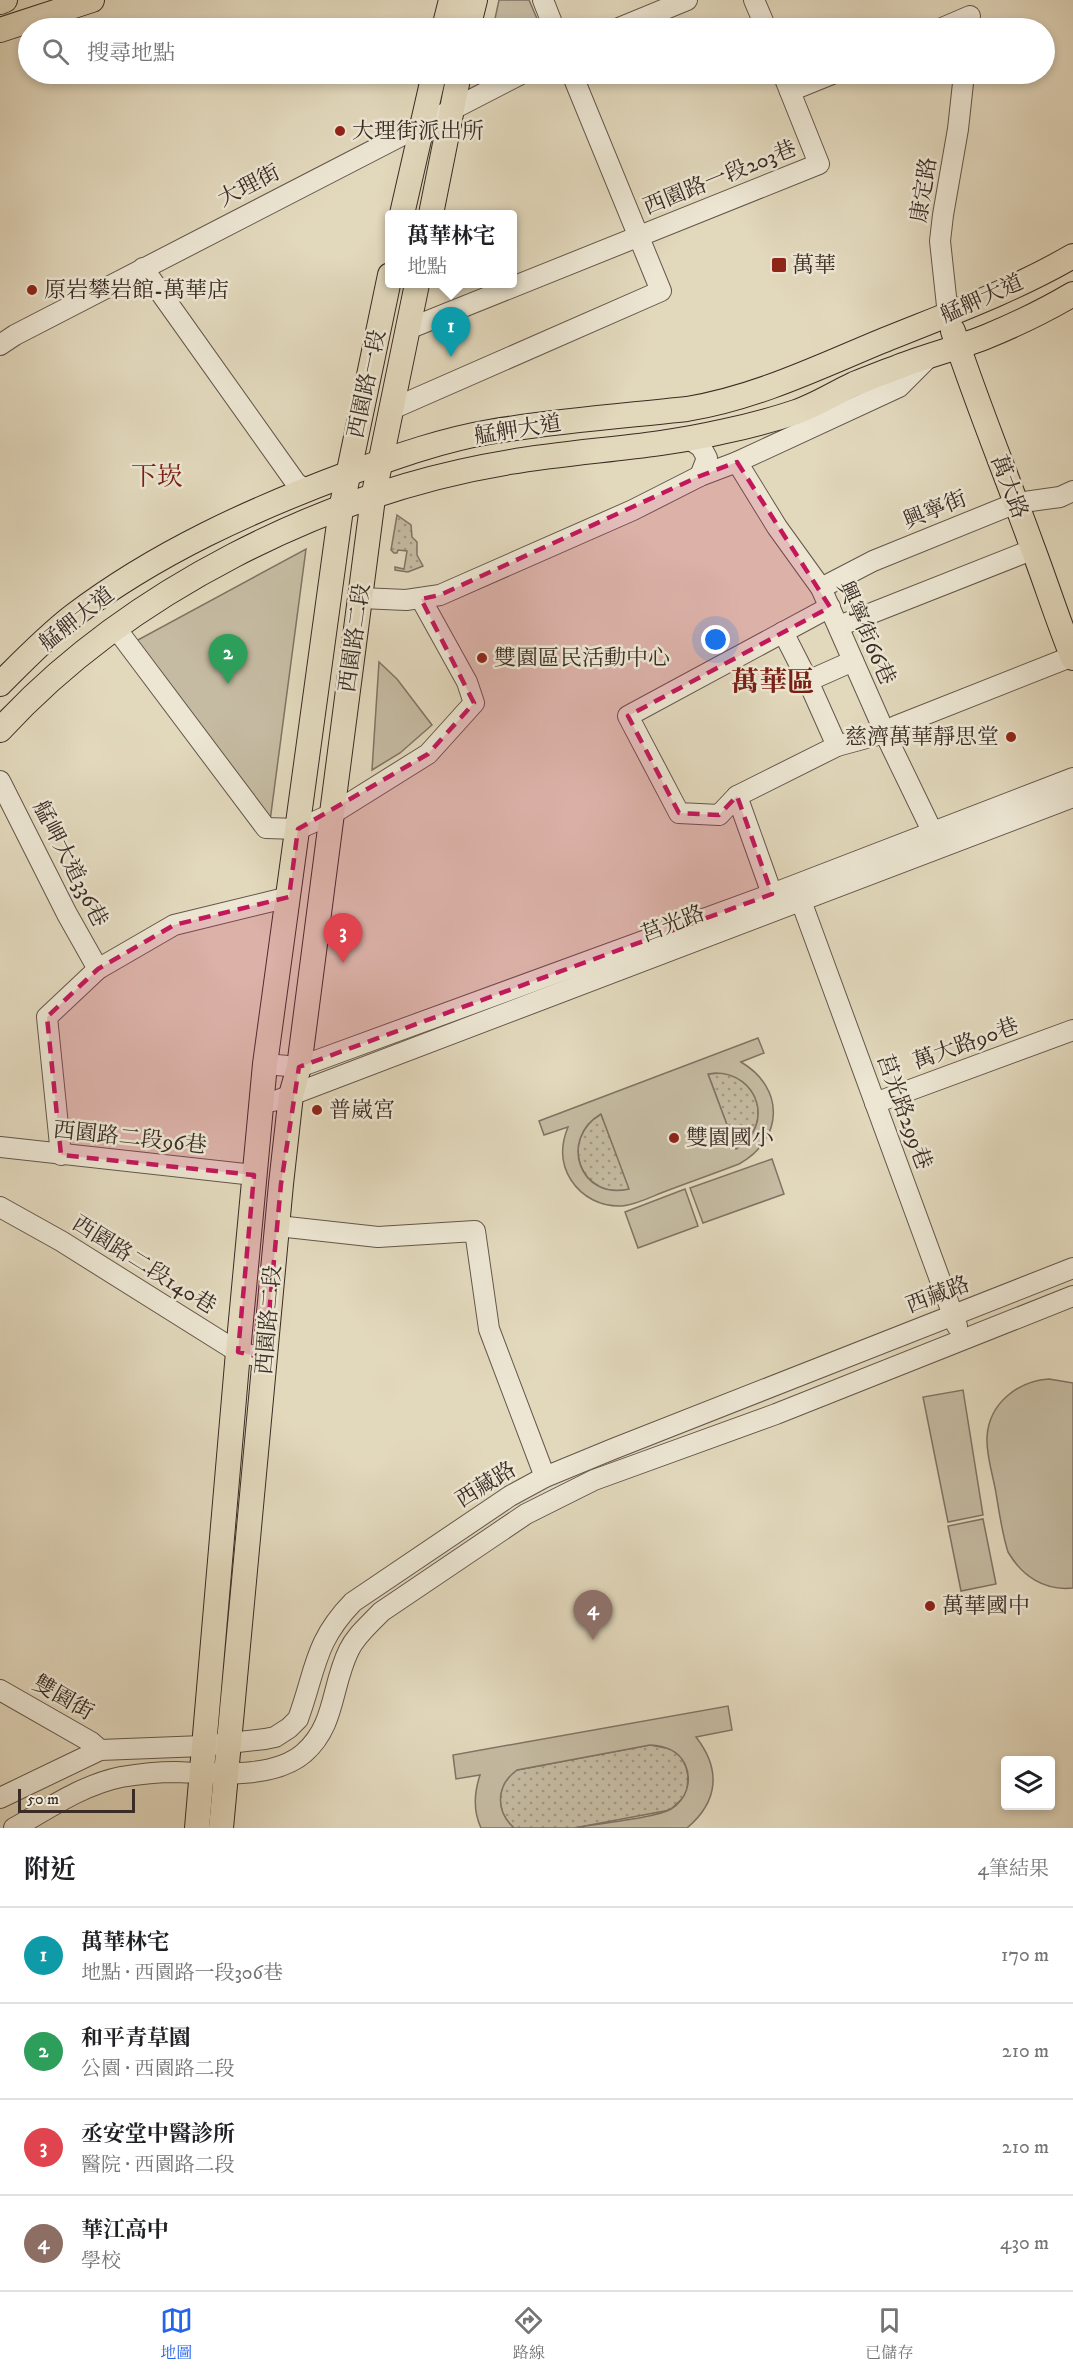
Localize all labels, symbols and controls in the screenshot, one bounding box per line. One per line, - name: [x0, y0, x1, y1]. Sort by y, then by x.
- search box: [18, 18, 1055, 84]
- icon: search: [39, 35, 72, 68]
- text: 搜尋地點: [87, 40, 175, 67]
- place label: 大理街派出所: [352, 118, 484, 145]
- marker: 大理街派出所: [333, 124, 347, 138]
- street label: 西園路一段203巷: [639, 135, 801, 221]
- street label: 康定路: [906, 155, 942, 225]
- street label: 大理街: [213, 159, 285, 213]
- popup: [385, 210, 517, 288]
- text: 萬華林宅: [407, 223, 495, 250]
- place label: 萬華: [792, 252, 836, 279]
- text: 地點: [407, 255, 447, 280]
- marker: 萬華: [770, 256, 788, 274]
- street label: 艋舺大道: [936, 269, 1028, 329]
- place label: 原岩攀岩館-萬華店: [44, 277, 229, 304]
- marker: 原岩攀岩館-萬華店: [25, 283, 39, 297]
- pin: 1: [432, 308, 470, 357]
- street label: 西園路一段: [342, 327, 392, 441]
- street label: 艋舺大道: [472, 410, 564, 450]
- street label: 萬大路: [985, 451, 1033, 523]
- district label: 下崁: [131, 461, 183, 494]
- street label: 興寧街: [899, 485, 971, 535]
- street label: 興寧街66巷: [831, 577, 901, 689]
- street label: 艋舺大道: [34, 581, 120, 657]
- street label: 西園路二段: [334, 582, 376, 694]
- your location: [701, 625, 730, 654]
- pin: 2: [208, 634, 248, 684]
- place label: 雙園區民活動中心: [494, 645, 670, 672]
- marker: 雙園區民活動中心: [475, 651, 489, 665]
- district label: 萬華區: [731, 665, 815, 700]
- place label: 慈濟萬華靜思堂: [845, 724, 999, 751]
- marker: 慈濟萬華靜思堂: [1004, 730, 1018, 744]
- street label: 艋岬大道336巷: [27, 796, 113, 932]
- street label: 莒光路: [637, 900, 709, 948]
- pin: 3: [324, 914, 362, 963]
- street label: 萬大路90巷: [909, 1012, 1023, 1076]
- street label: 莒光路299巷: [871, 1051, 937, 1173]
- place label: 普崴宮: [329, 1097, 395, 1124]
- marker: 普崴宮: [310, 1103, 324, 1117]
- street label: 西園路二段96巷: [52, 1117, 208, 1159]
- place label: 雙園國小: [686, 1125, 774, 1152]
- marker: 雙園國小: [667, 1131, 681, 1145]
- street label: 西園路二段140巷: [67, 1210, 221, 1320]
- street label: 西園路二段: [251, 1264, 287, 1376]
- street label: 西藏路: [902, 1271, 974, 1319]
- street label: 西藏路: [451, 1456, 521, 1514]
- pin: 4: [574, 1590, 612, 1640]
- place label: 萬華國中: [942, 1593, 1030, 1620]
- marker: 萬華國中: [923, 1599, 937, 1613]
- street label: 雙園街: [28, 1670, 98, 1726]
- map controls: [1001, 1756, 1055, 1810]
- button: layers: [1001, 1756, 1055, 1810]
- scale bar: [18, 1786, 135, 1814]
- text: 50 m: [27, 1789, 59, 1809]
- text: 附近: [24, 1854, 76, 1887]
- text: 4筆結果: [977, 1857, 1049, 1882]
- text: 萬華林宅: [81, 1929, 169, 1956]
- text: 1: [40, 1943, 47, 1968]
- text: 170 m: [1001, 1943, 1049, 1968]
- text: 地點 · 西園路一段306巷: [81, 1961, 283, 1986]
- text: 和平青草園: [81, 2025, 191, 2052]
- text: 2: [39, 2039, 48, 2064]
- text: 210 m: [1002, 2039, 1049, 2064]
- text: 公園 · 西園路二段: [81, 2057, 234, 2082]
- text: 丞安堂中醫診所: [81, 2121, 235, 2148]
- text: 3: [40, 2135, 47, 2160]
- text: 210 m: [1002, 2135, 1049, 2160]
- text: 醫院 · 西園路二段: [81, 2153, 234, 2178]
- text: 華江高中: [81, 2217, 169, 2244]
- text: 4: [38, 2231, 49, 2256]
- text: 430 m: [1000, 2231, 1049, 2256]
- text: 學校: [81, 2249, 121, 2274]
- tab: 地圖: [160, 2304, 193, 2363]
- tab: 路線: [512, 2304, 545, 2363]
- tab: 已儲存: [865, 2304, 913, 2363]

